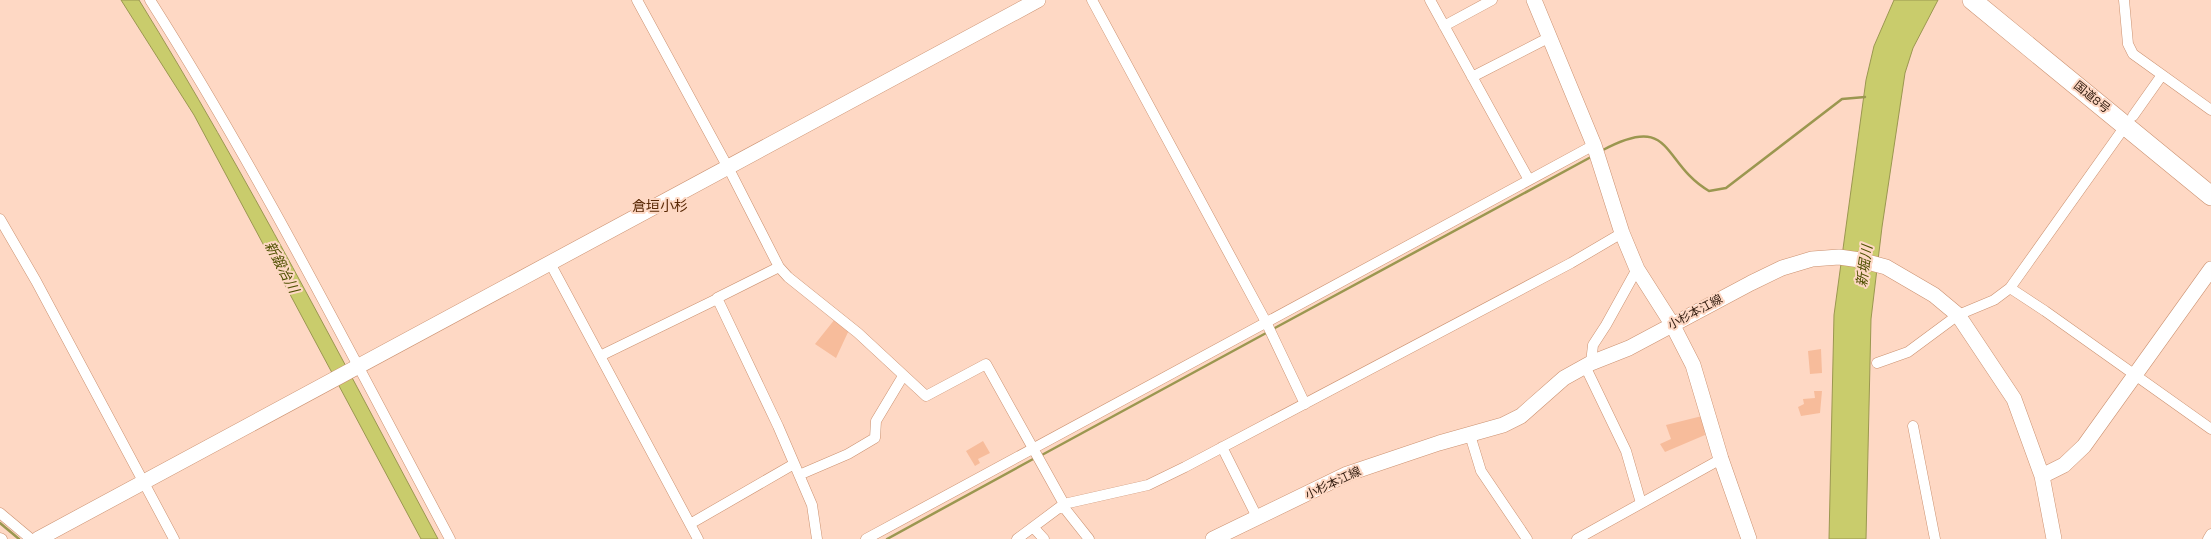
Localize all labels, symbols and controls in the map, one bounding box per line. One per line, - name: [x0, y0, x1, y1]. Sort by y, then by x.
- street label: 国道8号: [2070, 76, 2115, 117]
- district label: 倉垣小杉: [632, 195, 688, 216]
- water label: 新鍛冶川: [260, 237, 306, 298]
- water label: 新堀川: [1850, 242, 1877, 288]
- street label: 小杉本江線: [1664, 289, 1726, 334]
- street label: 小杉本江線: [1302, 461, 1364, 504]

